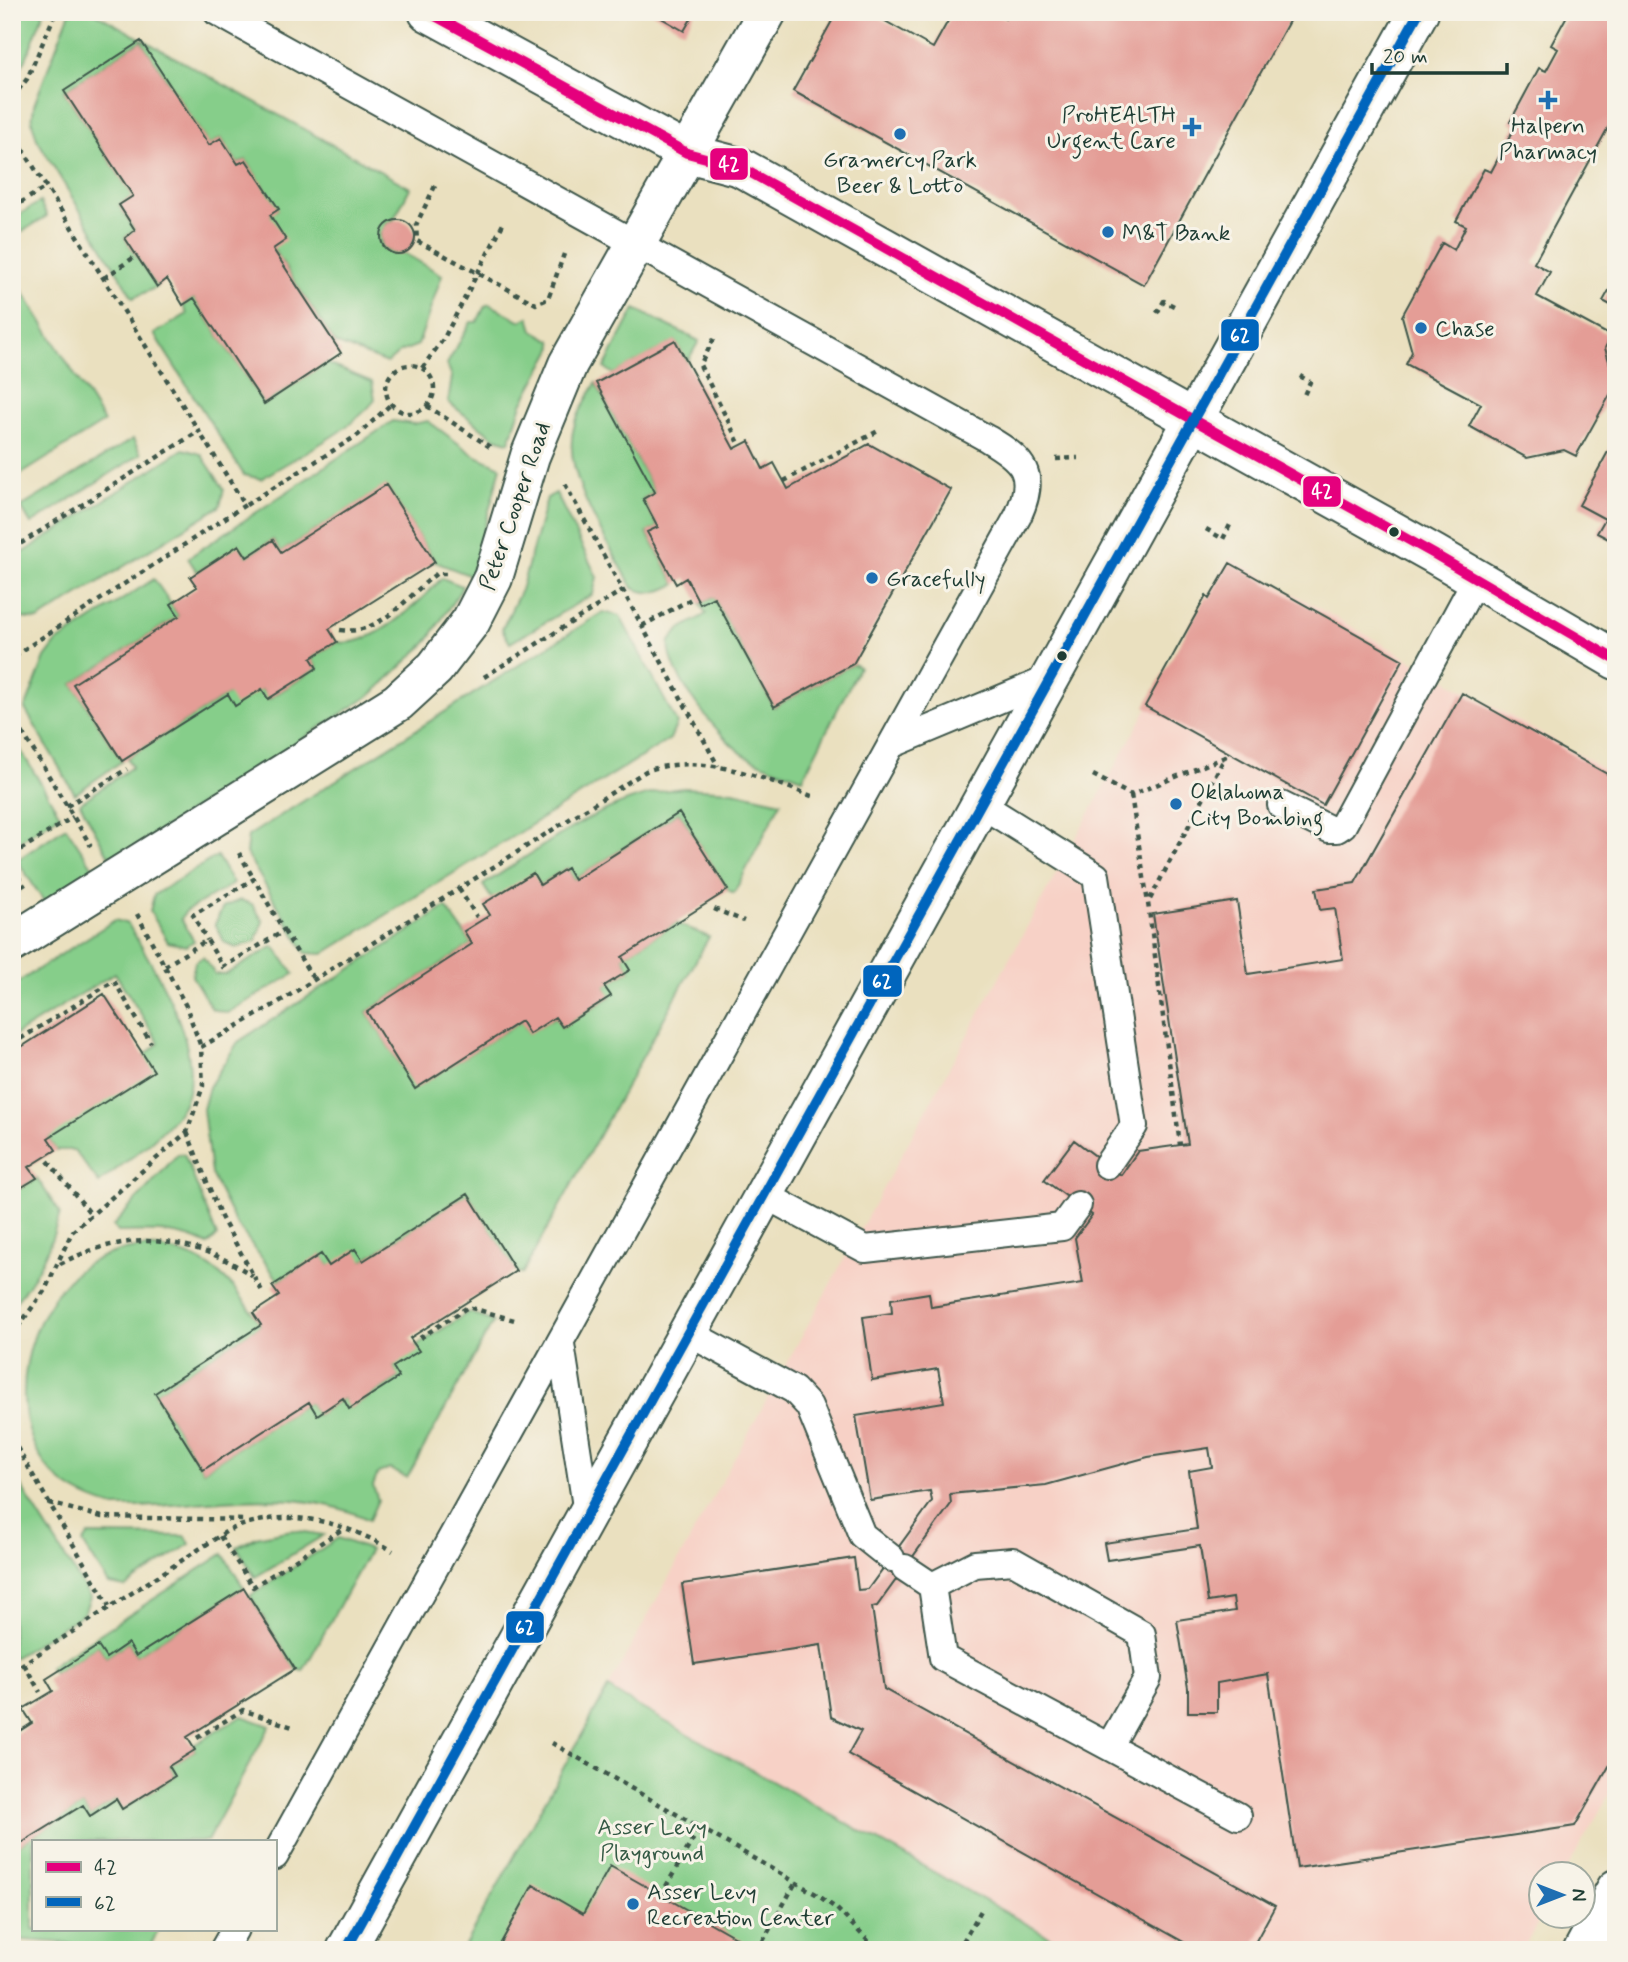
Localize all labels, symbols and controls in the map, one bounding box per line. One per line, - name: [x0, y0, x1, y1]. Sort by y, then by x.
- scale bar: [1372, 32, 1507, 76]
- text: 20 m: [1383, 43, 1428, 71]
- marker: Halpern Pharmacy: [1540, 92, 1556, 108]
- place label: ProHEALTH Urgent Care: [1047, 101, 1176, 159]
- place label: Halpern Pharmacy: [1499, 112, 1597, 168]
- marker: ProHEALTH Urgent Care: [1182, 117, 1202, 137]
- marker: Gramercy Park Beer & Lotto: [892, 126, 908, 142]
- place label: Gramercy Park Beer & Lotto: [823, 146, 977, 202]
- line badge: 42: [709, 147, 749, 181]
- text: 42: [718, 153, 740, 178]
- place label: M&T Bank: [1122, 219, 1230, 249]
- marker: M&T Bank: [1100, 224, 1116, 240]
- place label: Chase: [1435, 315, 1495, 345]
- line badge: 62: [1220, 318, 1260, 352]
- marker: Chase: [1413, 320, 1429, 336]
- text: 62: [1230, 324, 1250, 349]
- street label: Peter Cooper Road: [473, 419, 559, 595]
- line badge: 42: [1302, 475, 1342, 508]
- text: 42: [1311, 480, 1333, 505]
- unlabelled marker: [1387, 525, 1401, 539]
- place label: Gracefully: [886, 565, 986, 595]
- marker: Gracefully: [864, 570, 880, 586]
- unlabelled marker: [1055, 649, 1069, 663]
- place label: Oklahoma City Bombing: [1190, 778, 1323, 836]
- marker: Oklahoma City Bombing: [1168, 796, 1184, 812]
- line badge: 62: [862, 964, 903, 998]
- text: 62: [872, 970, 892, 995]
- line badge: 62: [505, 1610, 545, 1644]
- text: 62: [515, 1616, 535, 1641]
- park label: Asser Levy Playground: [597, 1813, 707, 1869]
- legend: [32, 1840, 276, 1930]
- text: 42: [94, 1854, 117, 1882]
- north arrow: [1526, 1860, 1596, 1930]
- place label: Asser Levy Recreation Center: [647, 1878, 834, 1934]
- text: N: [1565, 1889, 1590, 1901]
- text: 62: [94, 1890, 116, 1918]
- marker: Asser Levy Recreation Center: [625, 1896, 641, 1912]

